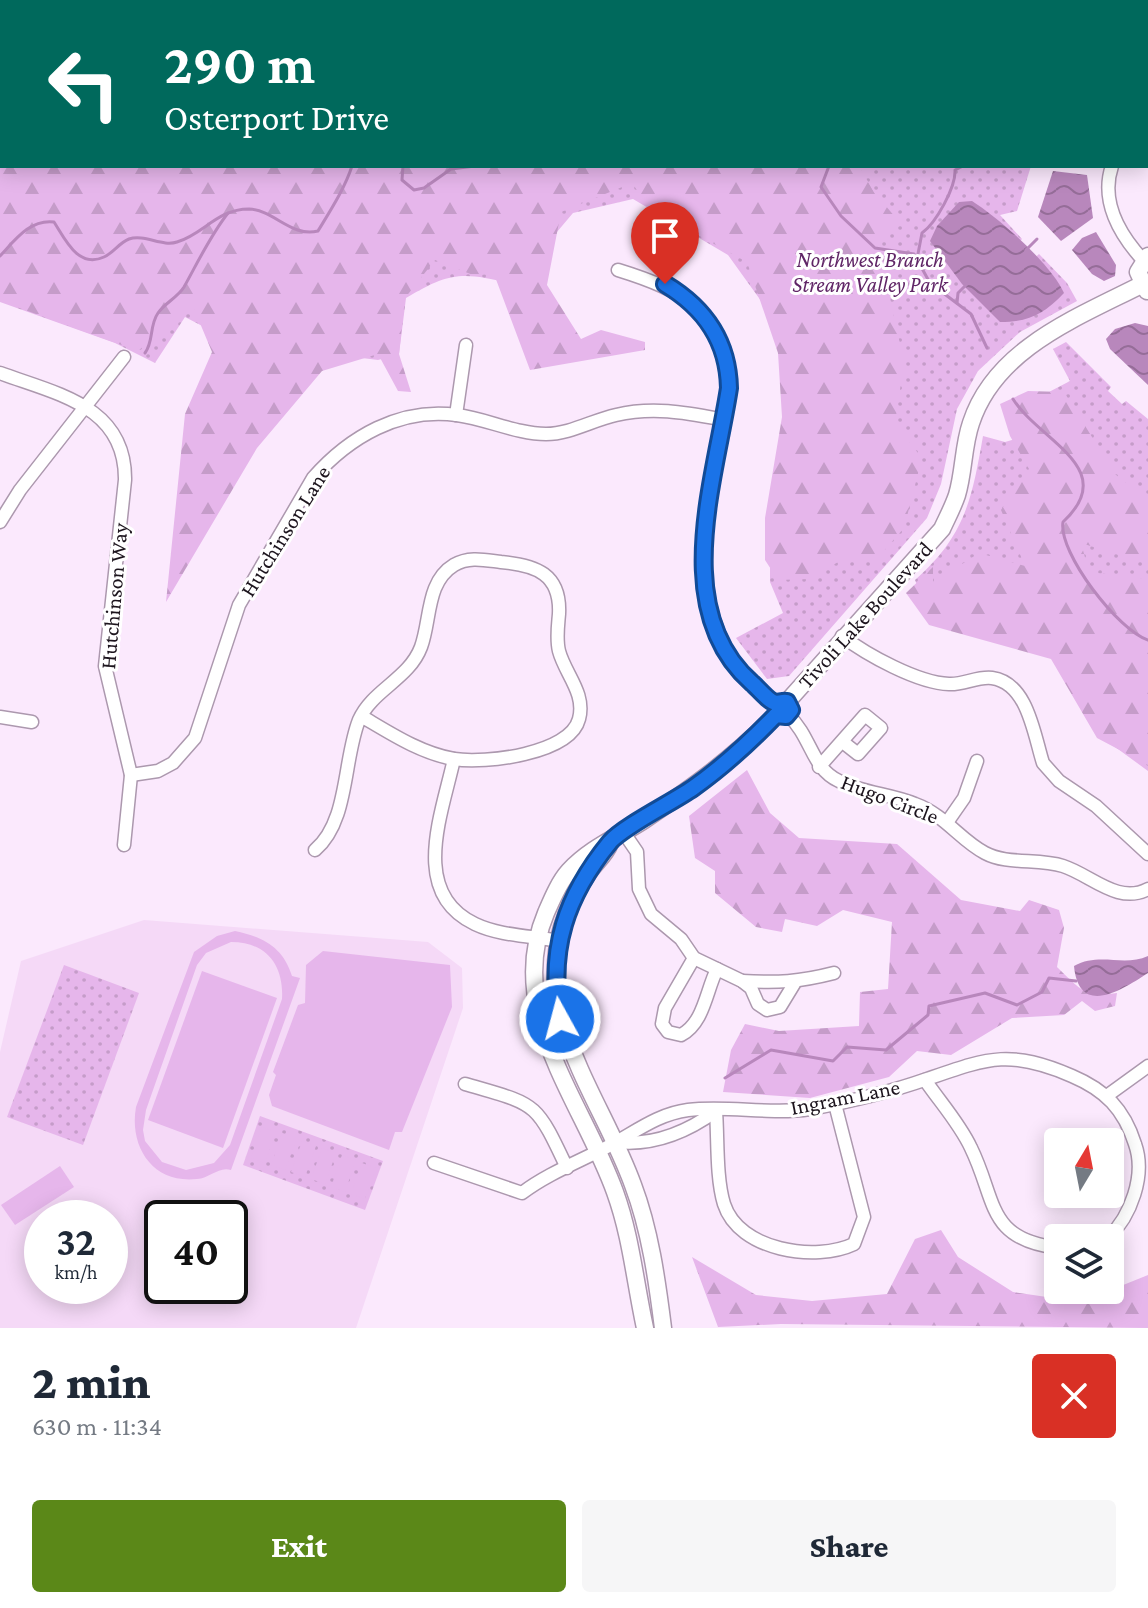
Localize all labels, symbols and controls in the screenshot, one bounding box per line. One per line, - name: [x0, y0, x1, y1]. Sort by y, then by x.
- icon: left: [32, 32, 136, 136]
- text: 290 m: [164, 33, 315, 95]
- text: Osterport Drive: [164, 98, 389, 138]
- pin: [631, 202, 699, 284]
- icon: arrive: [643, 214, 687, 258]
- park label: Northwest Branch Stream Valley Park: [792, 247, 949, 297]
- street label: Hutchinson Lane: [235, 461, 335, 601]
- street label: Hutchinson Way: [95, 521, 133, 670]
- street label: Tivoli Lake Boulevard: [793, 536, 938, 693]
- street label: Hugo Circle: [838, 769, 942, 829]
- position arrow: [518, 977, 602, 1061]
- street label: Ingram Lane: [788, 1074, 902, 1120]
- north arrow: [1044, 1128, 1124, 1208]
- map controls: [1044, 1128, 1124, 1304]
- speed limit sign: 40: [144, 1200, 248, 1304]
- text: 32: [56, 1219, 96, 1264]
- button: layers: [1044, 1224, 1124, 1304]
- text: km/h: [54, 1261, 98, 1283]
- button: close: [1032, 1354, 1116, 1438]
- text: 2 min: [32, 1355, 151, 1408]
- text: 630 m · 11:34: [32, 1412, 162, 1441]
- button: Exit: [32, 1500, 566, 1592]
- button: Share: [582, 1500, 1116, 1592]

